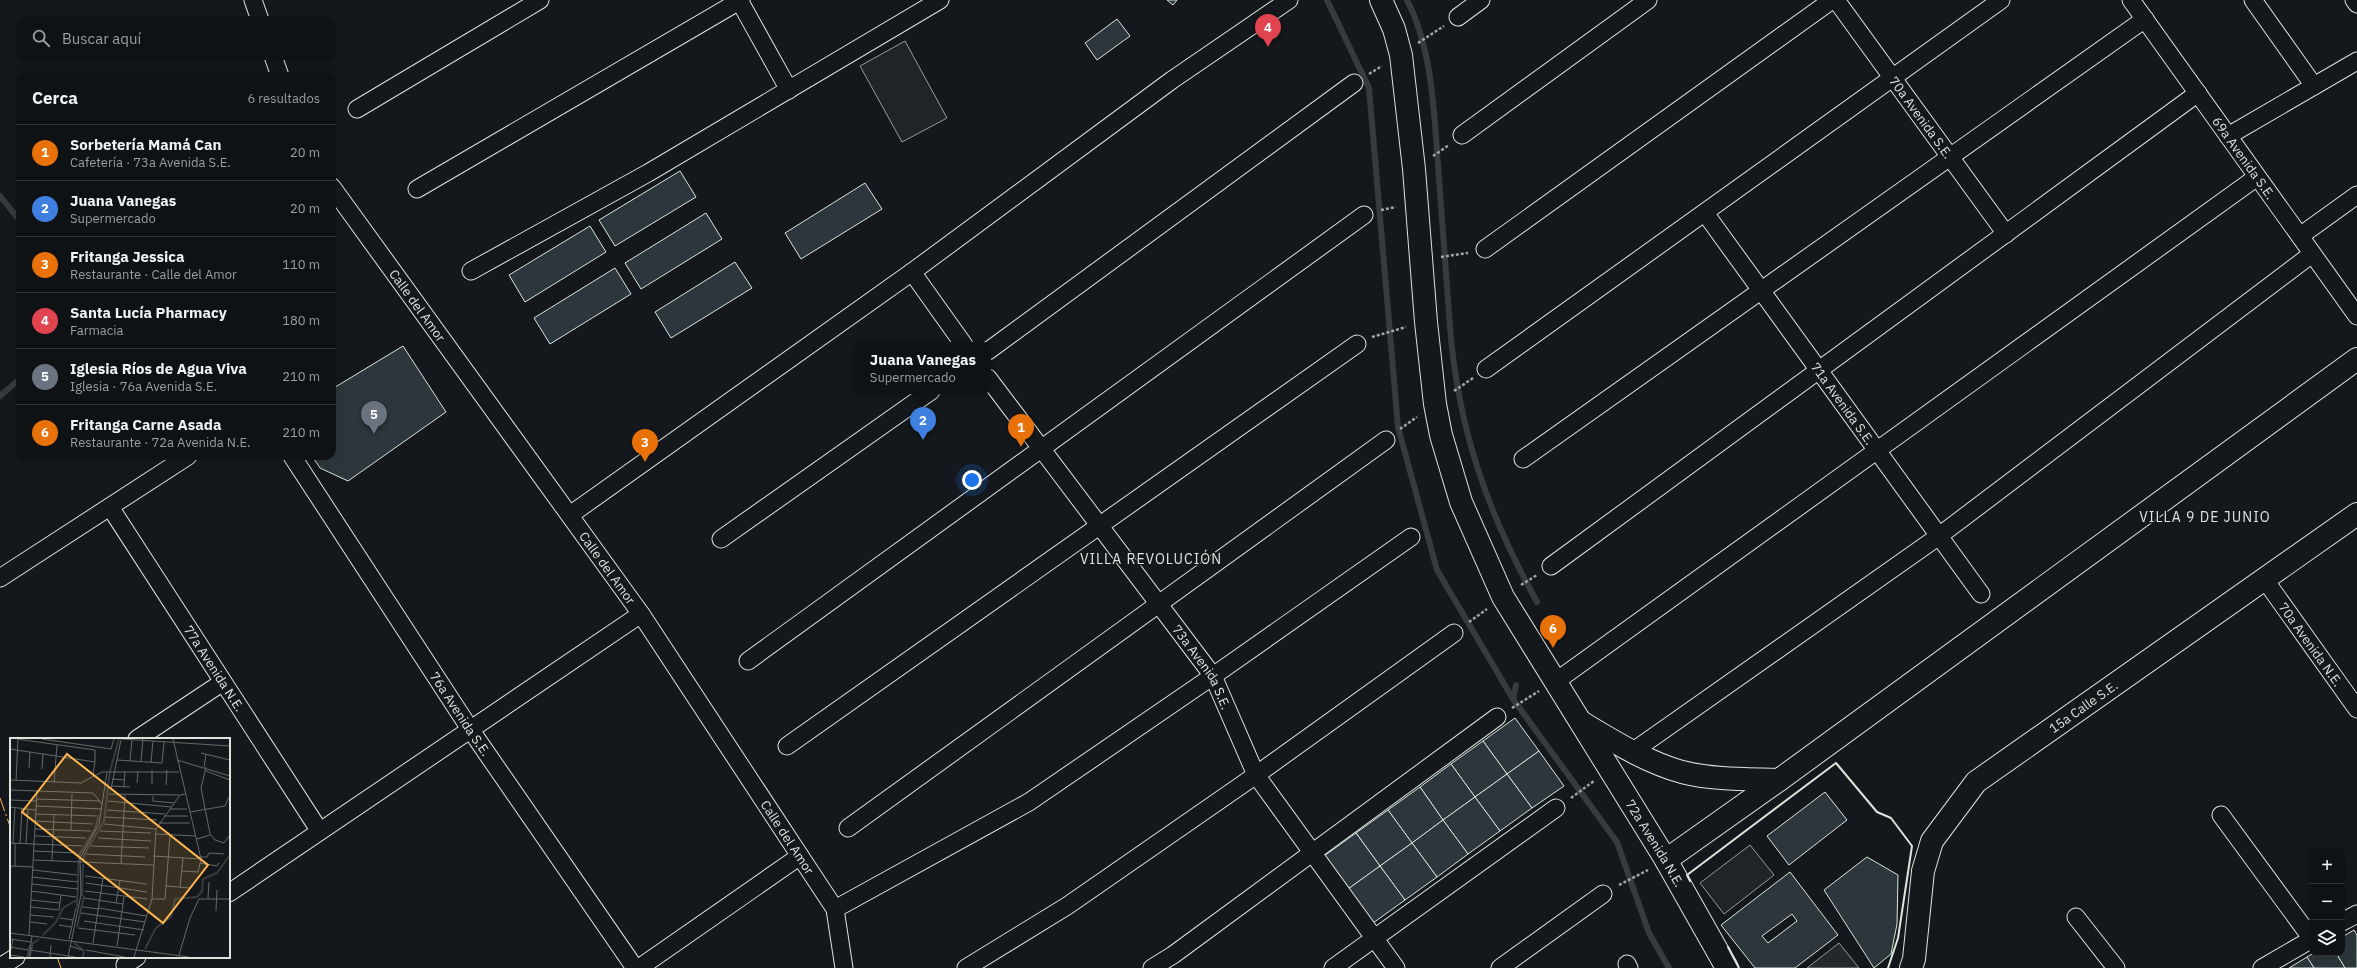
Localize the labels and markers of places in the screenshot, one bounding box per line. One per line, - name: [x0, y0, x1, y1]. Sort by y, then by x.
- pin: 4: [1255, 14, 1281, 47]
- pin: 5: [361, 401, 387, 434]
- pin: 2: [910, 407, 936, 440]
- pin: 1: [1008, 414, 1034, 447]
- pin: 3: [632, 429, 658, 462]
- pin: 6: [1540, 615, 1566, 648]

